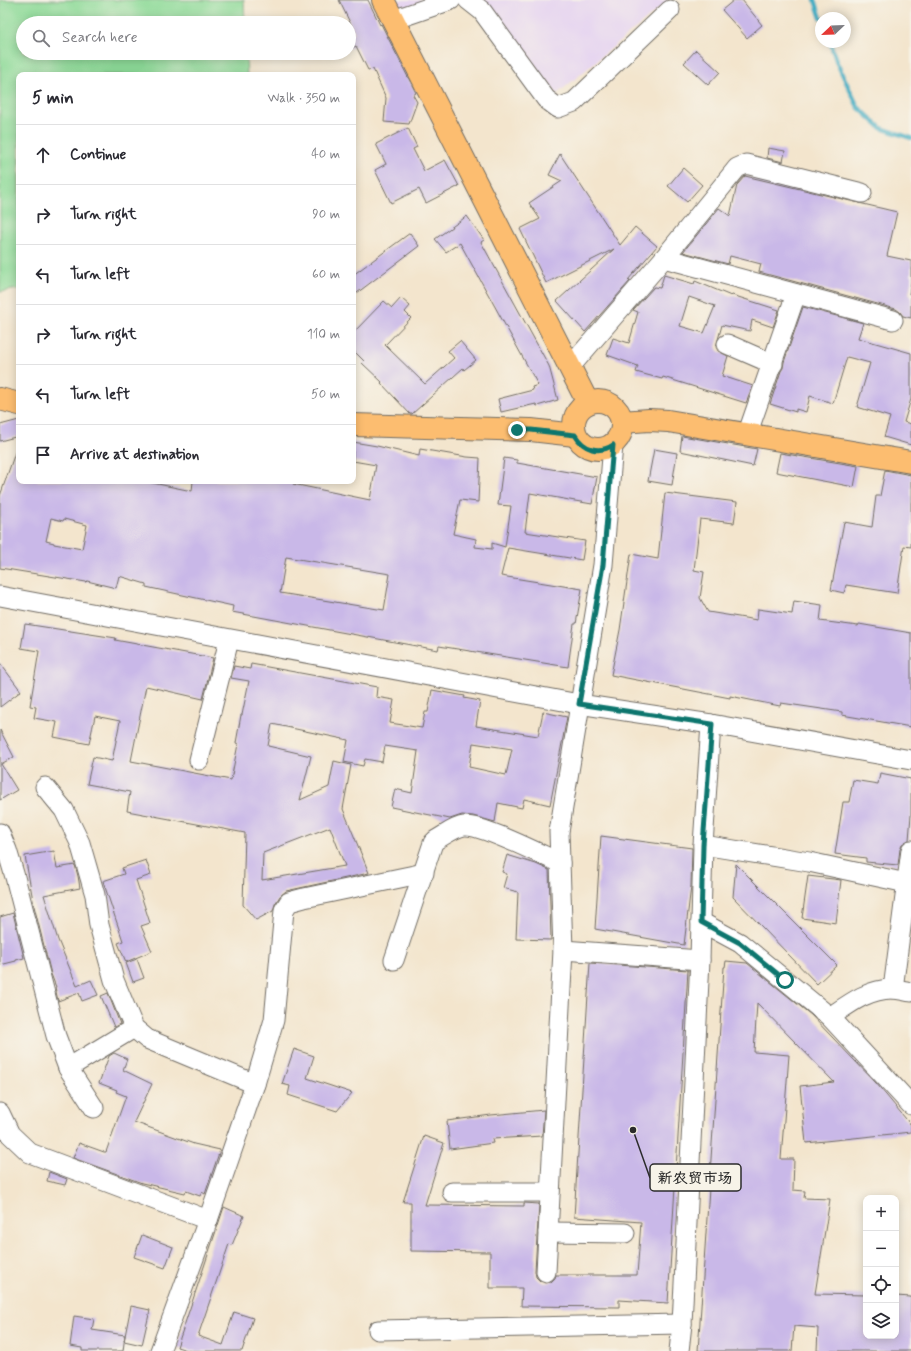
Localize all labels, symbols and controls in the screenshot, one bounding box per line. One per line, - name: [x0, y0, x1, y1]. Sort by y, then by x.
- north arrow: [815, 12, 851, 48]
- search box: [16, 16, 356, 60]
- icon: search: [30, 27, 52, 49]
- text: Search here: [62, 28, 138, 48]
- text: 5 min: [32, 87, 74, 109]
- text: Walk · 350 m: [267, 90, 340, 107]
- icon: ahead: [32, 144, 54, 166]
- text: Continue: [70, 145, 126, 165]
- text: 40 m: [311, 146, 340, 163]
- icon: right: [32, 204, 54, 226]
- text: Turn right: [70, 205, 137, 225]
- text: 90 m: [312, 206, 340, 223]
- icon: left: [32, 264, 54, 286]
- text: Turn left: [70, 265, 130, 285]
- text: 60 m: [312, 266, 340, 283]
- icon: right: [32, 324, 54, 346]
- text: Turn right: [70, 325, 137, 345]
- text: 110 m: [307, 326, 340, 343]
- icon: left: [32, 384, 54, 406]
- text: Turn left: [70, 385, 130, 405]
- text: 50 m: [311, 386, 340, 403]
- route end: [508, 421, 526, 439]
- icon: arrive: [32, 444, 54, 466]
- text: Arrive at destination: [70, 445, 199, 465]
- route start: [776, 971, 794, 989]
- callout: 新农贸市场: [650, 1164, 741, 1191]
- text: 新农贸市场: [657, 1169, 733, 1189]
- map controls: [863, 1195, 899, 1339]
- button: +: [863, 1195, 899, 1231]
- button: −: [863, 1231, 899, 1267]
- button: locate: [863, 1267, 899, 1303]
- button: layers: [863, 1303, 899, 1339]

